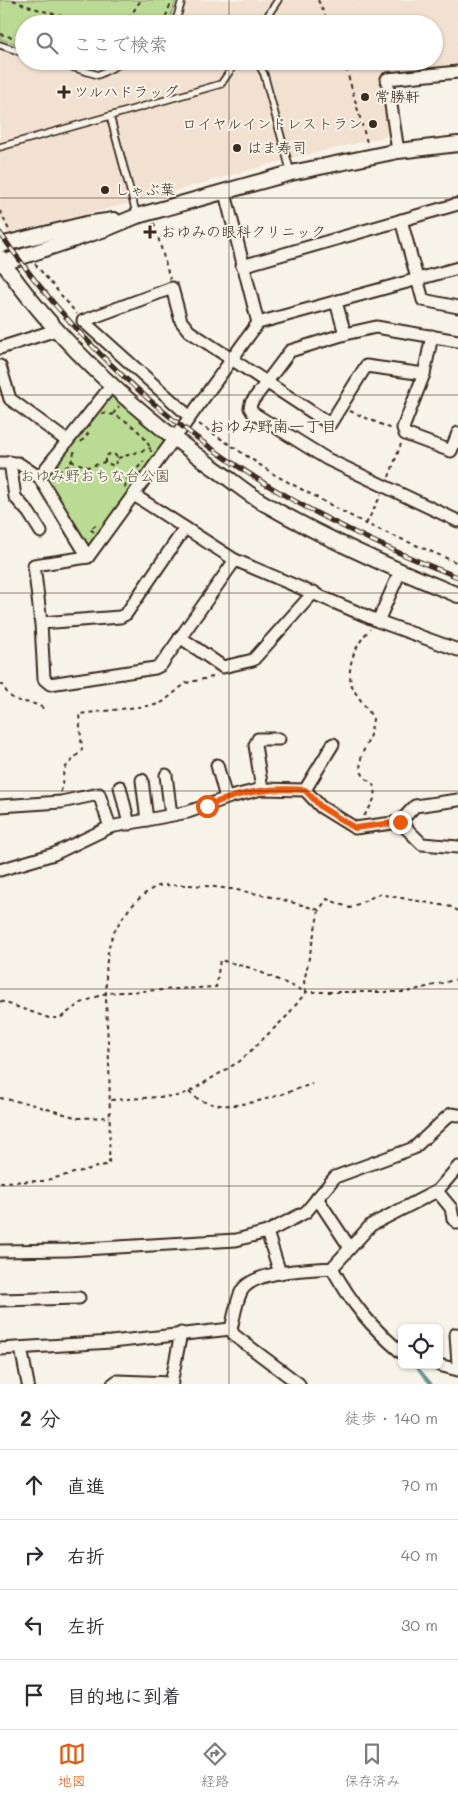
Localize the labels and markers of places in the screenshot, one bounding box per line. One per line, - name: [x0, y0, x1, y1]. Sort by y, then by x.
- place label: ツルハドラッグ: [74, 81, 178, 101]
- marker: ツルハドラッグ: [58, 86, 70, 98]
- place label: 常勝軒: [375, 86, 420, 106]
- marker: 常勝軒: [359, 91, 371, 103]
- place label: ロイヤルインドレストラン: [182, 113, 363, 133]
- marker: ロイヤルインドレストラン: [367, 118, 379, 130]
- place label: はま寿司: [247, 137, 307, 157]
- marker: はま寿司: [231, 142, 243, 154]
- place label: しゃぶ葉: [115, 179, 175, 199]
- marker: しゃぶ葉: [99, 184, 111, 196]
- place label: おゆみの眼科クリニック: [161, 221, 326, 241]
- marker: おゆみの眼科クリニック: [143, 225, 157, 239]

